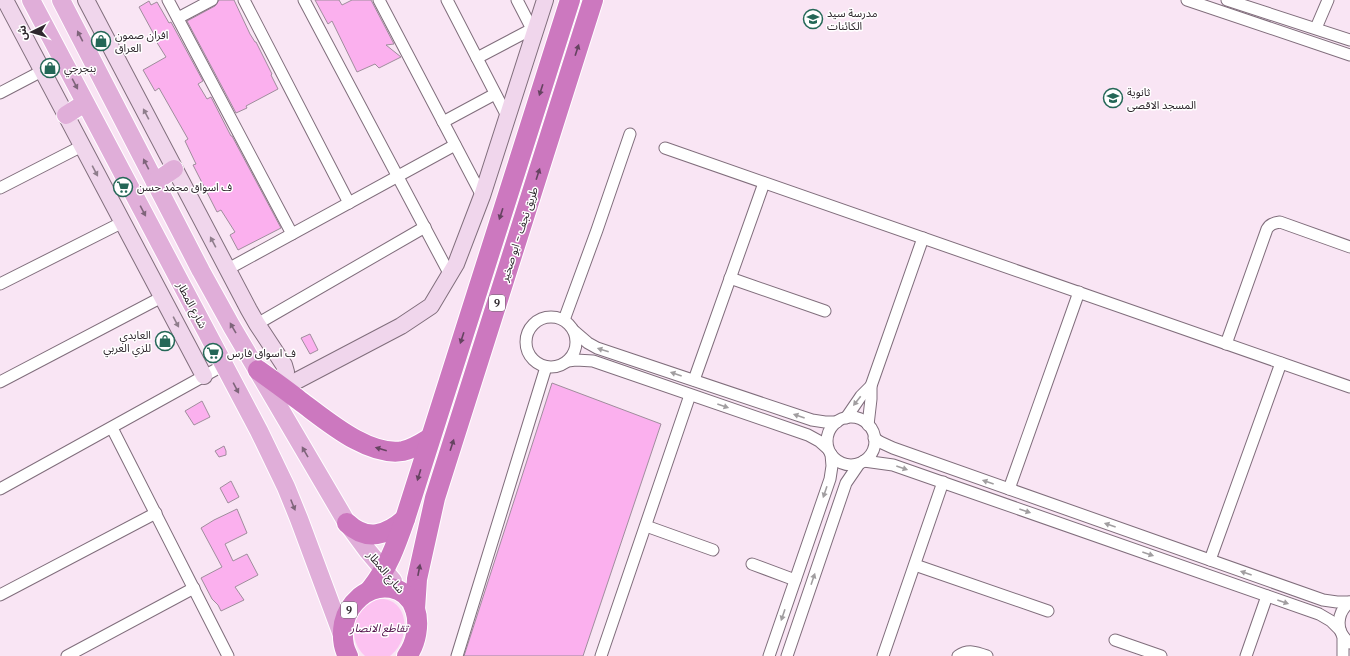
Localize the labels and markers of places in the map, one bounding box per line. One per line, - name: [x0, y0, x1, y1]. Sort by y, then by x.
- place label: مدرسة سيد الكائنات: [827, 6, 878, 33]
- school or university icon: مدرسة سيد الكائنات: [802, 8, 824, 30]
- place label: افران صمون العراق: [115, 28, 168, 55]
- shop icon: افران صمون العراق: [90, 30, 112, 52]
- shop icon: بنجرجي: [39, 57, 61, 79]
- place label: بنجرجي: [64, 61, 96, 78]
- place label: ثانوية المسجد الاقصى: [1127, 85, 1196, 112]
- school or university icon: ثانوية المسجد الاقصى: [1102, 87, 1124, 109]
- supermarket icon: ف اسواق محمد حسن: [112, 176, 134, 198]
- place label: ف اسواق محمد حسن: [137, 180, 232, 194]
- place label: العابدي للزي العربي: [103, 328, 151, 358]
- shop icon: العابدي للزي العربي: [154, 330, 176, 352]
- supermarket icon: ف اسواق فارس: [202, 342, 224, 364]
- place label: ف اسواق فارس: [227, 346, 296, 360]

